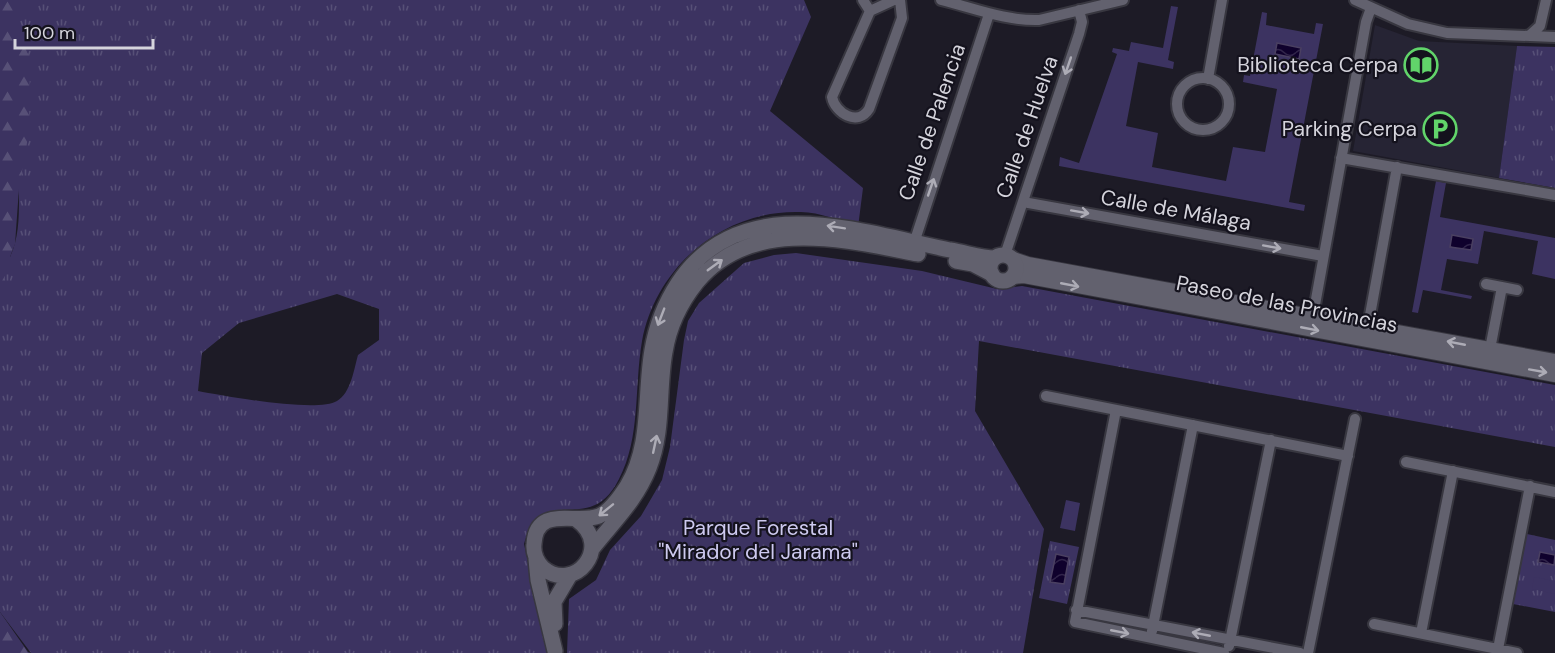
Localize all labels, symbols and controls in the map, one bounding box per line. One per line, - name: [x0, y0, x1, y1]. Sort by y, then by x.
- scale bar: [15, 12, 153, 50]
- text: 100 m: [24, 21, 75, 45]
- street label: Calle de Palencia: [892, 40, 972, 204]
- library icon: Biblioteca Cerpa: [1403, 47, 1439, 83]
- place label: Biblioteca Cerpa: [1237, 51, 1398, 79]
- street label: Calle de Huelva: [990, 52, 1064, 202]
- one-way arrow: [1062, 56, 1073, 75]
- parking icon: Parking Cerpa: [1422, 111, 1458, 147]
- place label: Parking Cerpa: [1282, 115, 1417, 143]
- one-way arrow: [926, 178, 937, 197]
- street label: Calle de Málaga: [1099, 183, 1253, 237]
- one-way arrow: [1070, 207, 1089, 218]
- one-way arrow: [826, 221, 846, 232]
- one-way arrow: [1262, 242, 1281, 253]
- one-way arrow: [707, 259, 723, 272]
- street label: Paseo de las Provincias: [1174, 269, 1400, 339]
- one-way arrow: [1059, 280, 1079, 291]
- one-way arrow: [655, 307, 666, 326]
- one-way arrow: [1300, 324, 1319, 335]
- one-way arrow: [1447, 337, 1467, 348]
- one-way arrow: [1527, 366, 1547, 377]
- one-way arrow: [650, 435, 662, 454]
- one-way arrow: [598, 503, 614, 516]
- park label: Parque Forestal "Mirador del Jarama": [658, 514, 858, 566]
- one-way arrow: [1110, 627, 1129, 638]
- one-way arrow: [1192, 628, 1211, 640]

